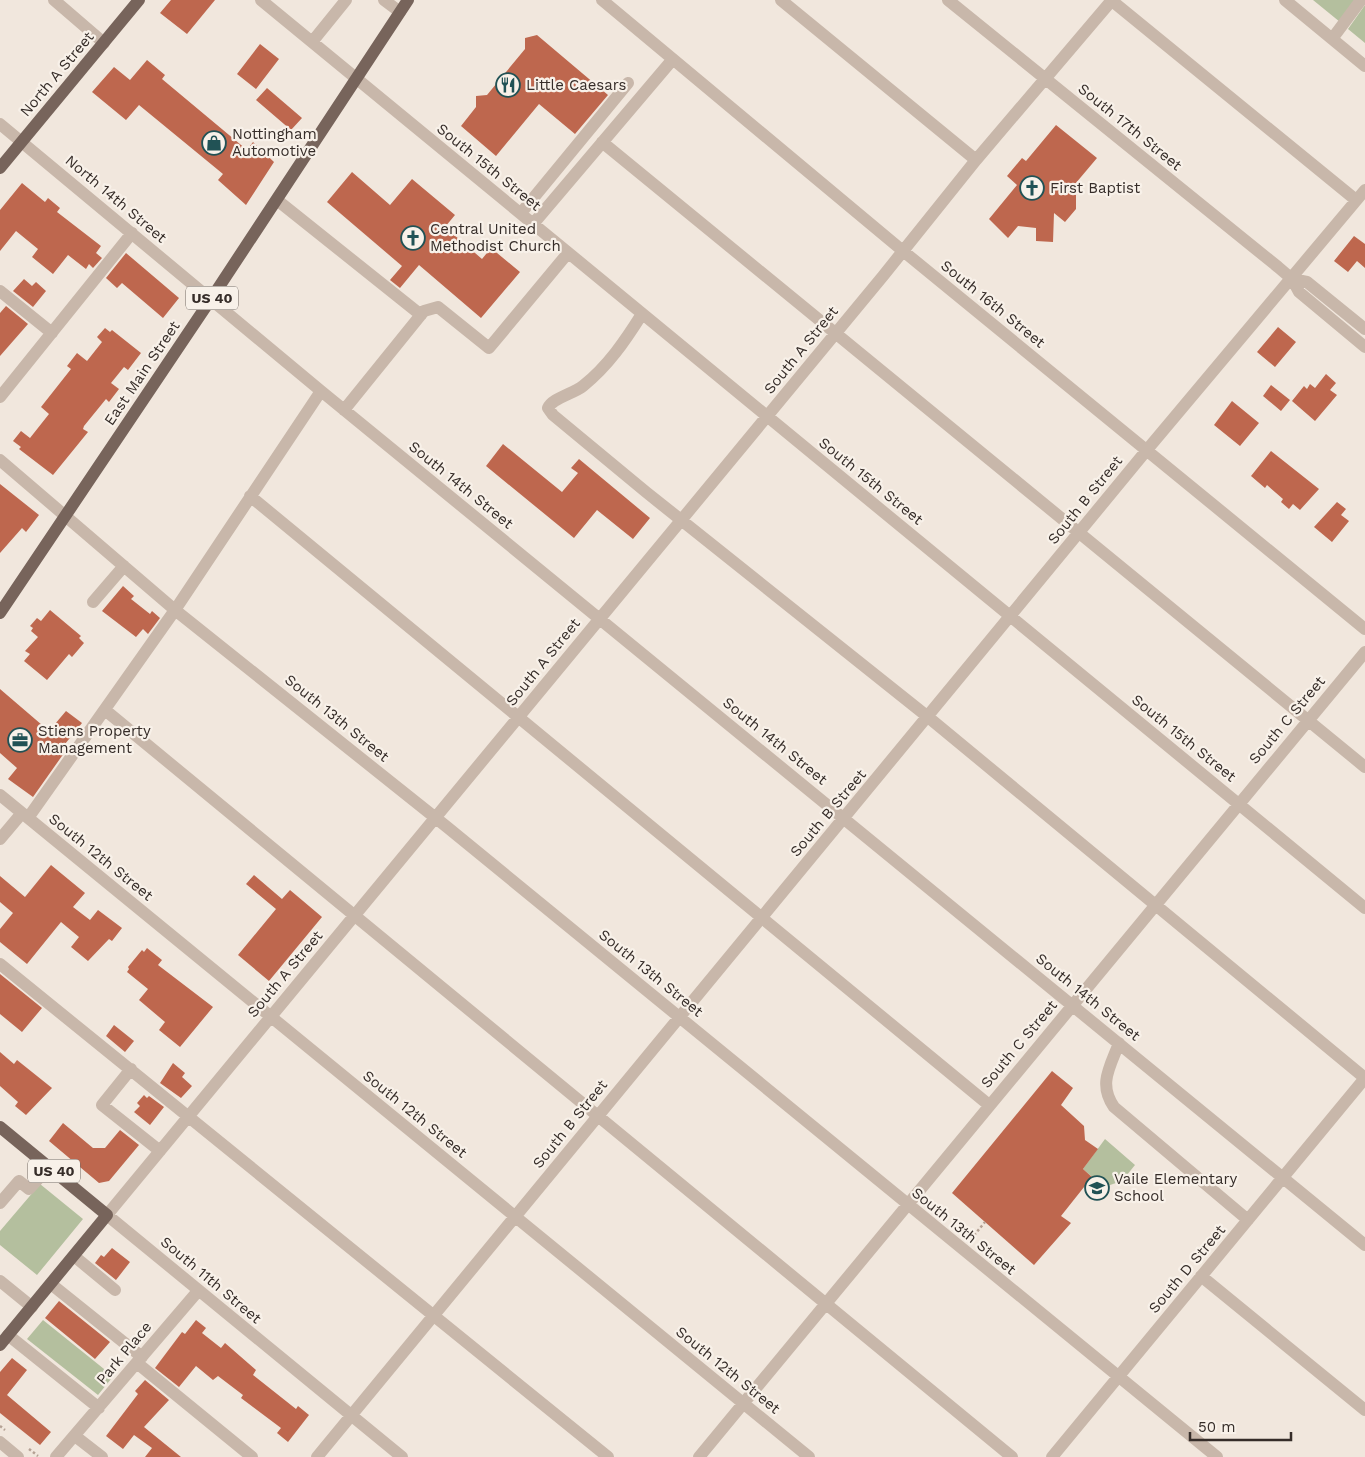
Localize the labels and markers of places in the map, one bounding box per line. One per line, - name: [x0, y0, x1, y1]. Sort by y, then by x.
- restaurant icon: Little Caesars: [495, 72, 521, 98]
- place label: Little Caesars: [526, 76, 627, 94]
- place label: Nottingham Automotive: [232, 125, 317, 160]
- shop icon: Nottingham Automotive: [201, 130, 227, 156]
- church icon: First Baptist: [1019, 175, 1045, 201]
- place label: First Baptist: [1050, 179, 1141, 197]
- place label: Central United Methodist Church: [430, 220, 561, 255]
- church icon: Central United Methodist Church: [400, 225, 426, 251]
- place label: Stiens Property Management: [38, 722, 151, 757]
- office icon: Stiens Property Management: [7, 727, 33, 753]
- place label: Vaile Elementary School: [1114, 1170, 1238, 1205]
- school or university icon: Vaile Elementary School: [1084, 1175, 1110, 1201]

